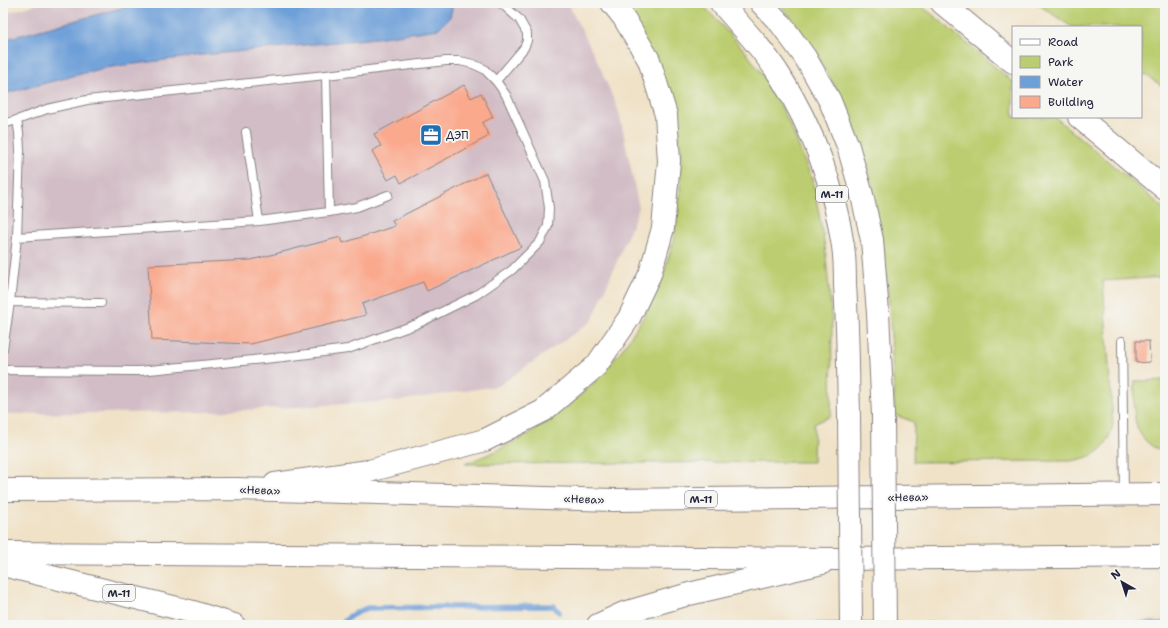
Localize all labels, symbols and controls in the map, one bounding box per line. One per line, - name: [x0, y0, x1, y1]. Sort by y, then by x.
- legend: [1012, 26, 1142, 118]
- text: Road: [1048, 34, 1079, 50]
- text: Park: [1048, 54, 1074, 70]
- text: Water: [1048, 74, 1084, 90]
- text: Building: [1048, 94, 1094, 110]
- office icon: ДЭП: [418, 122, 444, 148]
- place label: ДЭП: [446, 128, 469, 143]
- road number: М-11: [816, 186, 848, 202]
- street label: «Нева»: [239, 482, 281, 499]
- street label: «Нева»: [888, 490, 928, 505]
- street label: «Нева»: [563, 491, 605, 508]
- road number: М-11: [685, 491, 717, 507]
- north arrow: [1102, 562, 1142, 602]
- text: N: [1108, 566, 1124, 583]
- road number: М-11: [103, 585, 135, 601]

